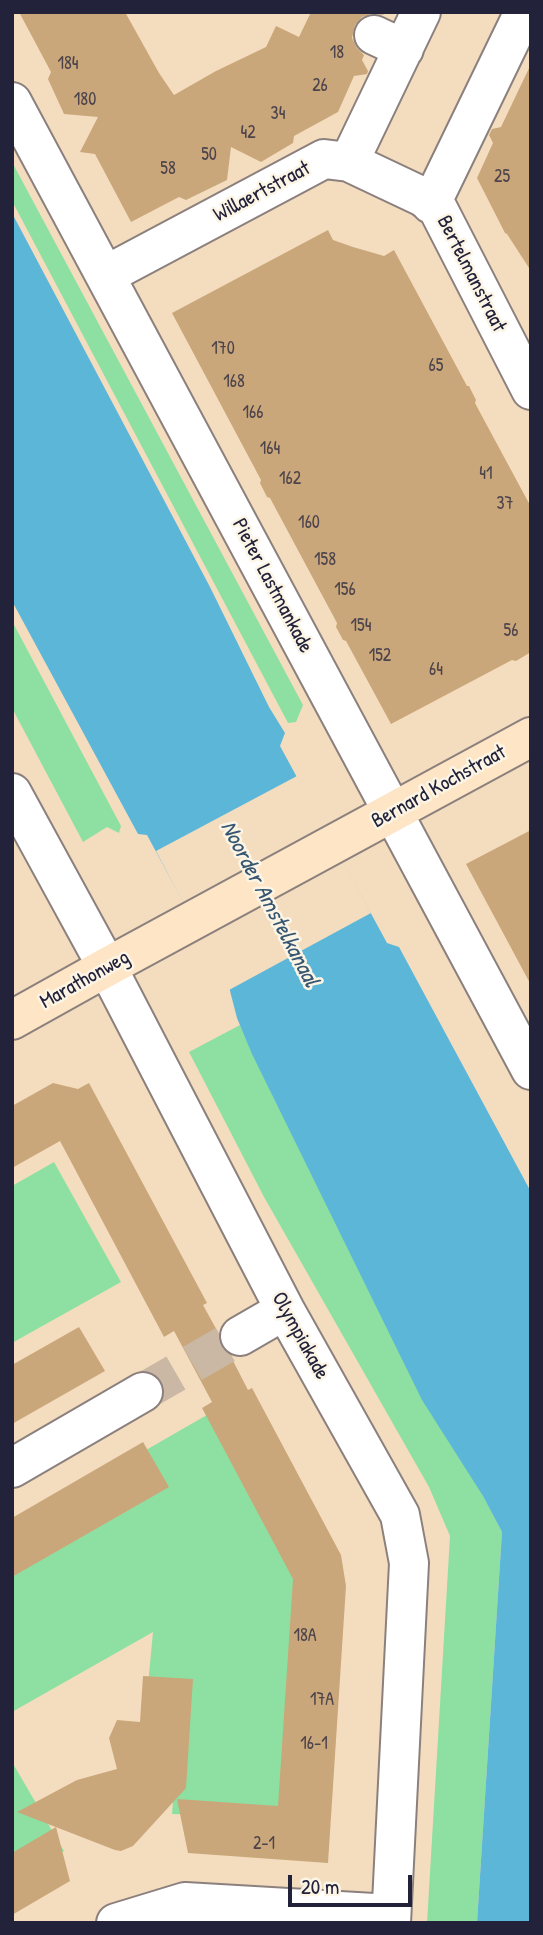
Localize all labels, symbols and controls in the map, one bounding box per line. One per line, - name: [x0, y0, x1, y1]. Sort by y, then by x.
- house number: 18: [330, 42, 344, 64]
- house number: 184: [57, 53, 79, 75]
- house number: 26: [312, 75, 328, 97]
- house number: 180: [74, 89, 96, 111]
- house number: 34: [271, 103, 285, 125]
- house number: 42: [240, 122, 256, 144]
- house number: 50: [201, 144, 217, 166]
- street label: Willaertstraat: [209, 156, 315, 228]
- house number: 58: [160, 158, 176, 180]
- house number: 25: [494, 166, 510, 188]
- street label: Bertelmanstraat: [431, 212, 511, 336]
- house number: 170: [211, 338, 235, 360]
- house number: 65: [429, 355, 443, 377]
- house number: 168: [223, 371, 245, 393]
- house number: 166: [243, 402, 263, 424]
- house number: 164: [260, 438, 280, 460]
- house number: 41: [479, 463, 493, 485]
- house number: 162: [279, 468, 301, 490]
- house number: 37: [497, 493, 513, 515]
- house number: 160: [298, 512, 320, 534]
- street label: Pieter Lastmankade: [226, 515, 318, 657]
- house number: 158: [314, 549, 336, 571]
- house number: 156: [334, 579, 356, 601]
- house number: 154: [351, 615, 371, 637]
- house number: 56: [504, 620, 518, 642]
- house number: 152: [369, 645, 391, 667]
- house number: 64: [429, 659, 443, 681]
- street label: Bernard Kochstraat: [368, 740, 510, 834]
- water label: Noorder Amstelkanaal: [214, 816, 324, 992]
- street label: Marathonweg: [36, 945, 134, 1015]
- street label: Olympiakade: [266, 1288, 334, 1384]
- house number: 18A: [293, 1625, 317, 1647]
- house number: 17A: [310, 1689, 334, 1711]
- house number: 16-1: [300, 1733, 328, 1755]
- house number: 2-1: [253, 1833, 275, 1855]
- scale bar: [291, 1862, 415, 1906]
- text: 20 m: [301, 1872, 339, 1901]

